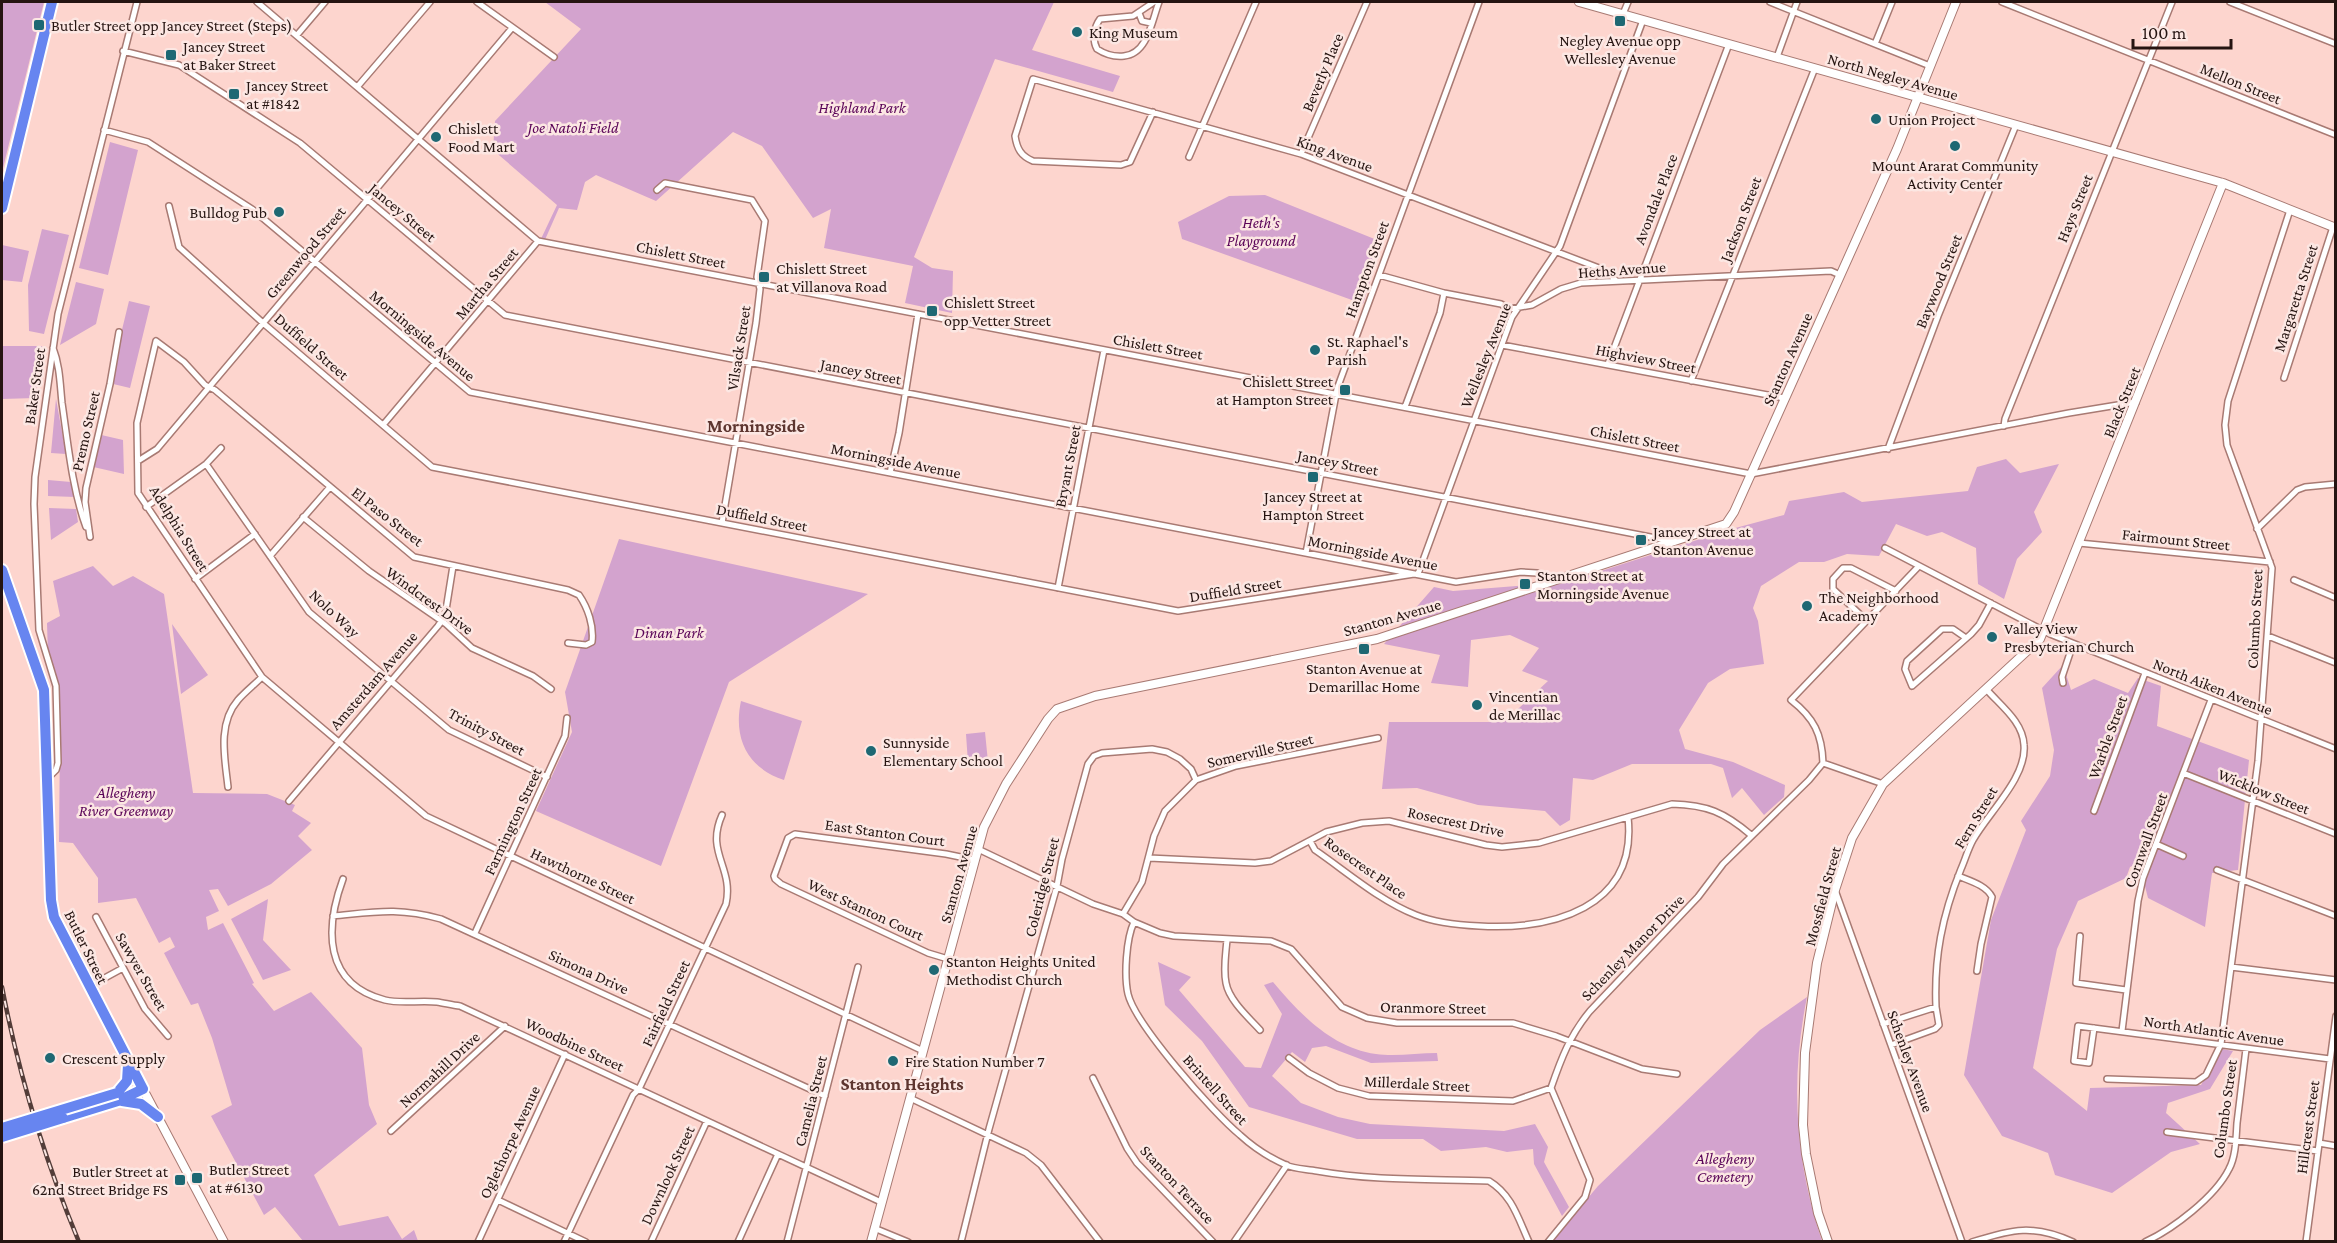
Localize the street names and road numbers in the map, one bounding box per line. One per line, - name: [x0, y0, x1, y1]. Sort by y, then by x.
- street label: Beverly Place: [1298, 30, 1347, 114]
- street label: North Negley Avenue: [1825, 50, 1960, 104]
- street label: Mellon Street: [2198, 60, 2284, 108]
- street label: King Avenue: [1294, 132, 1375, 176]
- street label: Avondale Place: [1630, 151, 1681, 247]
- street label: Hays Street: [2053, 171, 2097, 245]
- street label: Jackson Street: [1716, 174, 1766, 266]
- street label: Jancey Street: [364, 178, 440, 247]
- street label: Greenwood Street: [262, 202, 349, 302]
- street label: Hampton Street: [1341, 218, 1393, 320]
- street label: Baywood Street: [1912, 231, 1966, 331]
- street label: Chislett Street: [635, 237, 728, 272]
- street label: Margaretta Street: [2270, 242, 2322, 354]
- street label: Martha Street: [452, 244, 522, 323]
- street label: Heths Avenue: [1578, 258, 1666, 281]
- street label: Morningside Avenue: [366, 286, 479, 385]
- street label: Wellesley Avenue: [1457, 300, 1515, 410]
- street label: Vilsack Street: [723, 304, 754, 392]
- street label: Duffield Street: [271, 310, 353, 384]
- street label: Stanton Avenue: [1759, 310, 1816, 409]
- street label: Chislett Street: [1112, 330, 1205, 363]
- street label: Highview Street: [1594, 340, 1698, 378]
- street label: Baker Street: [21, 346, 48, 425]
- street label: Jancey Street: [817, 355, 904, 389]
- street label: Black Street: [2100, 364, 2144, 440]
- street label: Premo Street: [68, 389, 103, 473]
- street label: Chislett Street: [1589, 421, 1682, 456]
- street label: Bryant Street: [1051, 423, 1085, 509]
- street label: Morningside Avenue: [829, 440, 962, 482]
- street label: Jancey Street: [1294, 446, 1381, 480]
- street label: Adelphia Street: [146, 482, 213, 575]
- street label: El Paso Street: [349, 483, 427, 550]
- street label: Duffield Street: [715, 500, 810, 535]
- street label: Fairmount Street: [2121, 525, 2231, 554]
- street label: Morningside Avenue: [1306, 532, 1439, 574]
- street label: Windcrest Drive: [383, 563, 477, 638]
- street label: Columbo Street: [2243, 568, 2266, 669]
- street label: Duffield Street: [1188, 574, 1283, 605]
- street label: Nolo Way: [305, 586, 364, 642]
- street label: Stanton Avenue: [1341, 595, 1443, 640]
- street label: Amsterdam Avenue: [326, 628, 421, 733]
- street label: North Aiken Avenue: [2151, 655, 2275, 718]
- street label: Warble Street: [2085, 693, 2131, 781]
- street label: Trinity Street: [445, 704, 529, 760]
- street label: Somerville Street: [1205, 730, 1316, 771]
- street label: Farmington Street: [480, 764, 546, 878]
- street label: Wicklow Street: [2216, 765, 2313, 818]
- street label: Fern Street: [1950, 783, 2001, 851]
- street label: Cornwall Street: [2120, 790, 2171, 890]
- street label: Rosecrest Drive: [1406, 803, 1506, 840]
- street label: East Stanton Court: [824, 816, 947, 849]
- street label: Stanton Avenue: [936, 823, 981, 925]
- street label: Rosecrest Place: [1321, 833, 1410, 902]
- street label: Coleridge Street: [1021, 835, 1063, 939]
- street label: Hawthorne Street: [528, 844, 638, 907]
- street label: Mossfield Street: [1801, 844, 1844, 948]
- street label: West Stanton Court: [805, 875, 927, 944]
- street label: Schenley Manor Drive: [1577, 891, 1688, 1004]
- street label: Butler Street: [61, 908, 112, 988]
- street label: Sawyer Street: [112, 929, 171, 1014]
- street label: Simona Drive: [546, 946, 631, 997]
- street label: Fairfield Street: [638, 957, 693, 1049]
- street label: Oranmore Street: [1380, 998, 1487, 1017]
- street label: Schenley Avenue: [1883, 1008, 1937, 1115]
- street label: North Atlantic Avenue: [2143, 1012, 2285, 1049]
- street label: Woodbine Street: [523, 1014, 627, 1075]
- street label: Normahill Drive: [396, 1028, 483, 1111]
- street label: Brintell Street: [1180, 1051, 1252, 1128]
- street label: Camelia Street: [791, 1053, 830, 1148]
- street label: Columbo Street: [2209, 1058, 2240, 1160]
- street label: Millerdale Street: [1364, 1072, 1471, 1095]
- street label: Hillcrest Street: [2293, 1079, 2323, 1175]
- street label: Oglethorpe Avenue: [476, 1083, 544, 1202]
- street label: Downlook Street: [637, 1122, 698, 1227]
- street label: Stanton Terrace: [1137, 1142, 1218, 1227]

